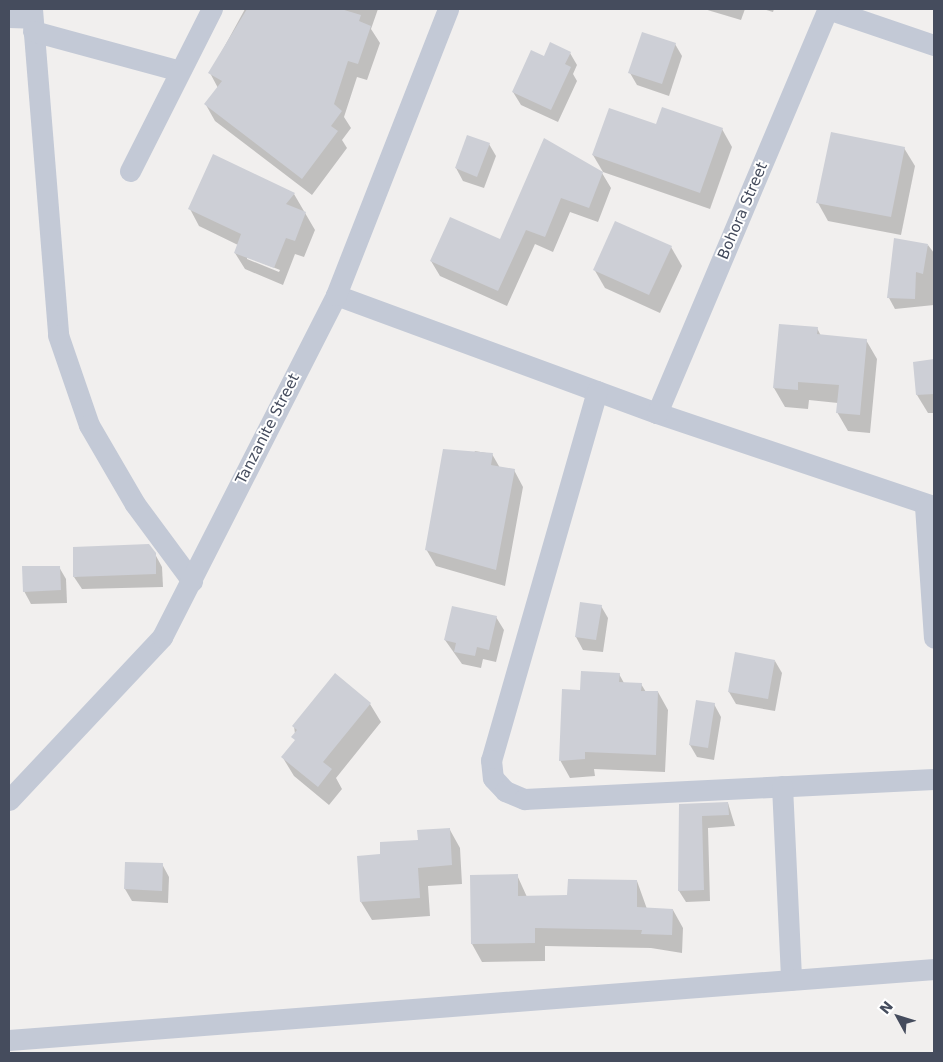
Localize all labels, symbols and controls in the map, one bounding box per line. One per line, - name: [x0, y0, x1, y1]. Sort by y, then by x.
- street label: Bohora Street: [714, 160, 772, 262]
- street label: Tanzanite Street: [232, 371, 304, 487]
- north arrow: [873, 992, 923, 1042]
- text: N: [876, 998, 896, 1017]

